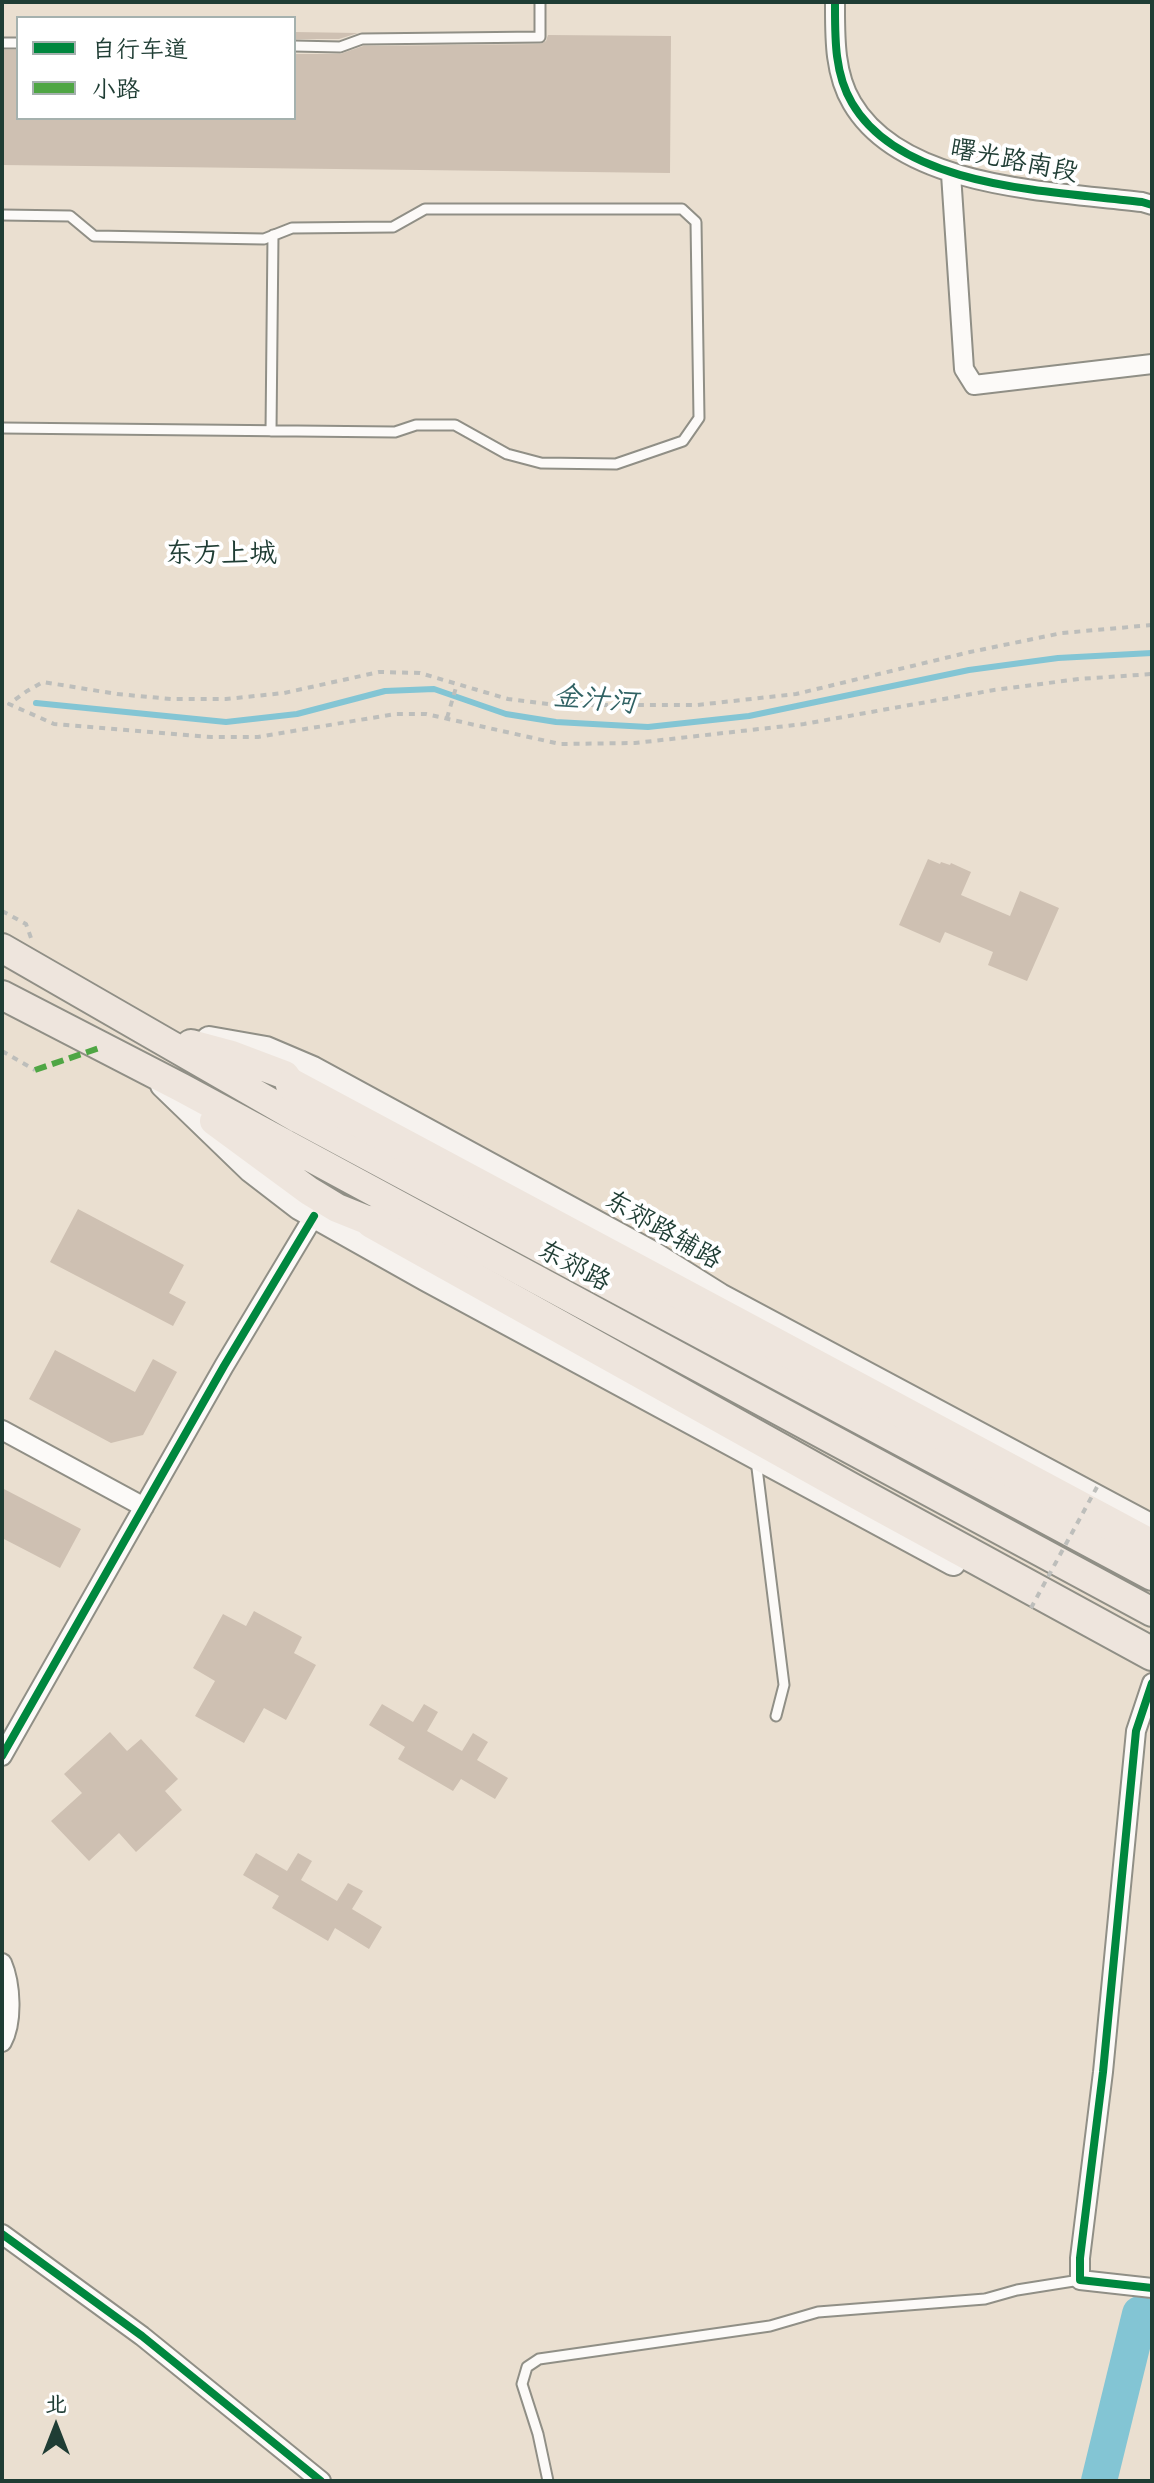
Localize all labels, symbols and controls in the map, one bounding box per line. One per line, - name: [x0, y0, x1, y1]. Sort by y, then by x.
- legend: [16, 16, 296, 120]
- text: 自行车道: [92, 33, 188, 63]
- text: 小路: [92, 73, 140, 103]
- street label: 曙光路南段: [947, 133, 1081, 189]
- district label: 东方上城: [165, 537, 277, 571]
- water label: 金汁河: [552, 680, 638, 720]
- street label: 东郊路辅路: [599, 1184, 727, 1276]
- street label: 东郊路: [532, 1234, 616, 1298]
- north arrow: [16, 2387, 96, 2467]
- text: 北: [45, 2389, 67, 2417]

